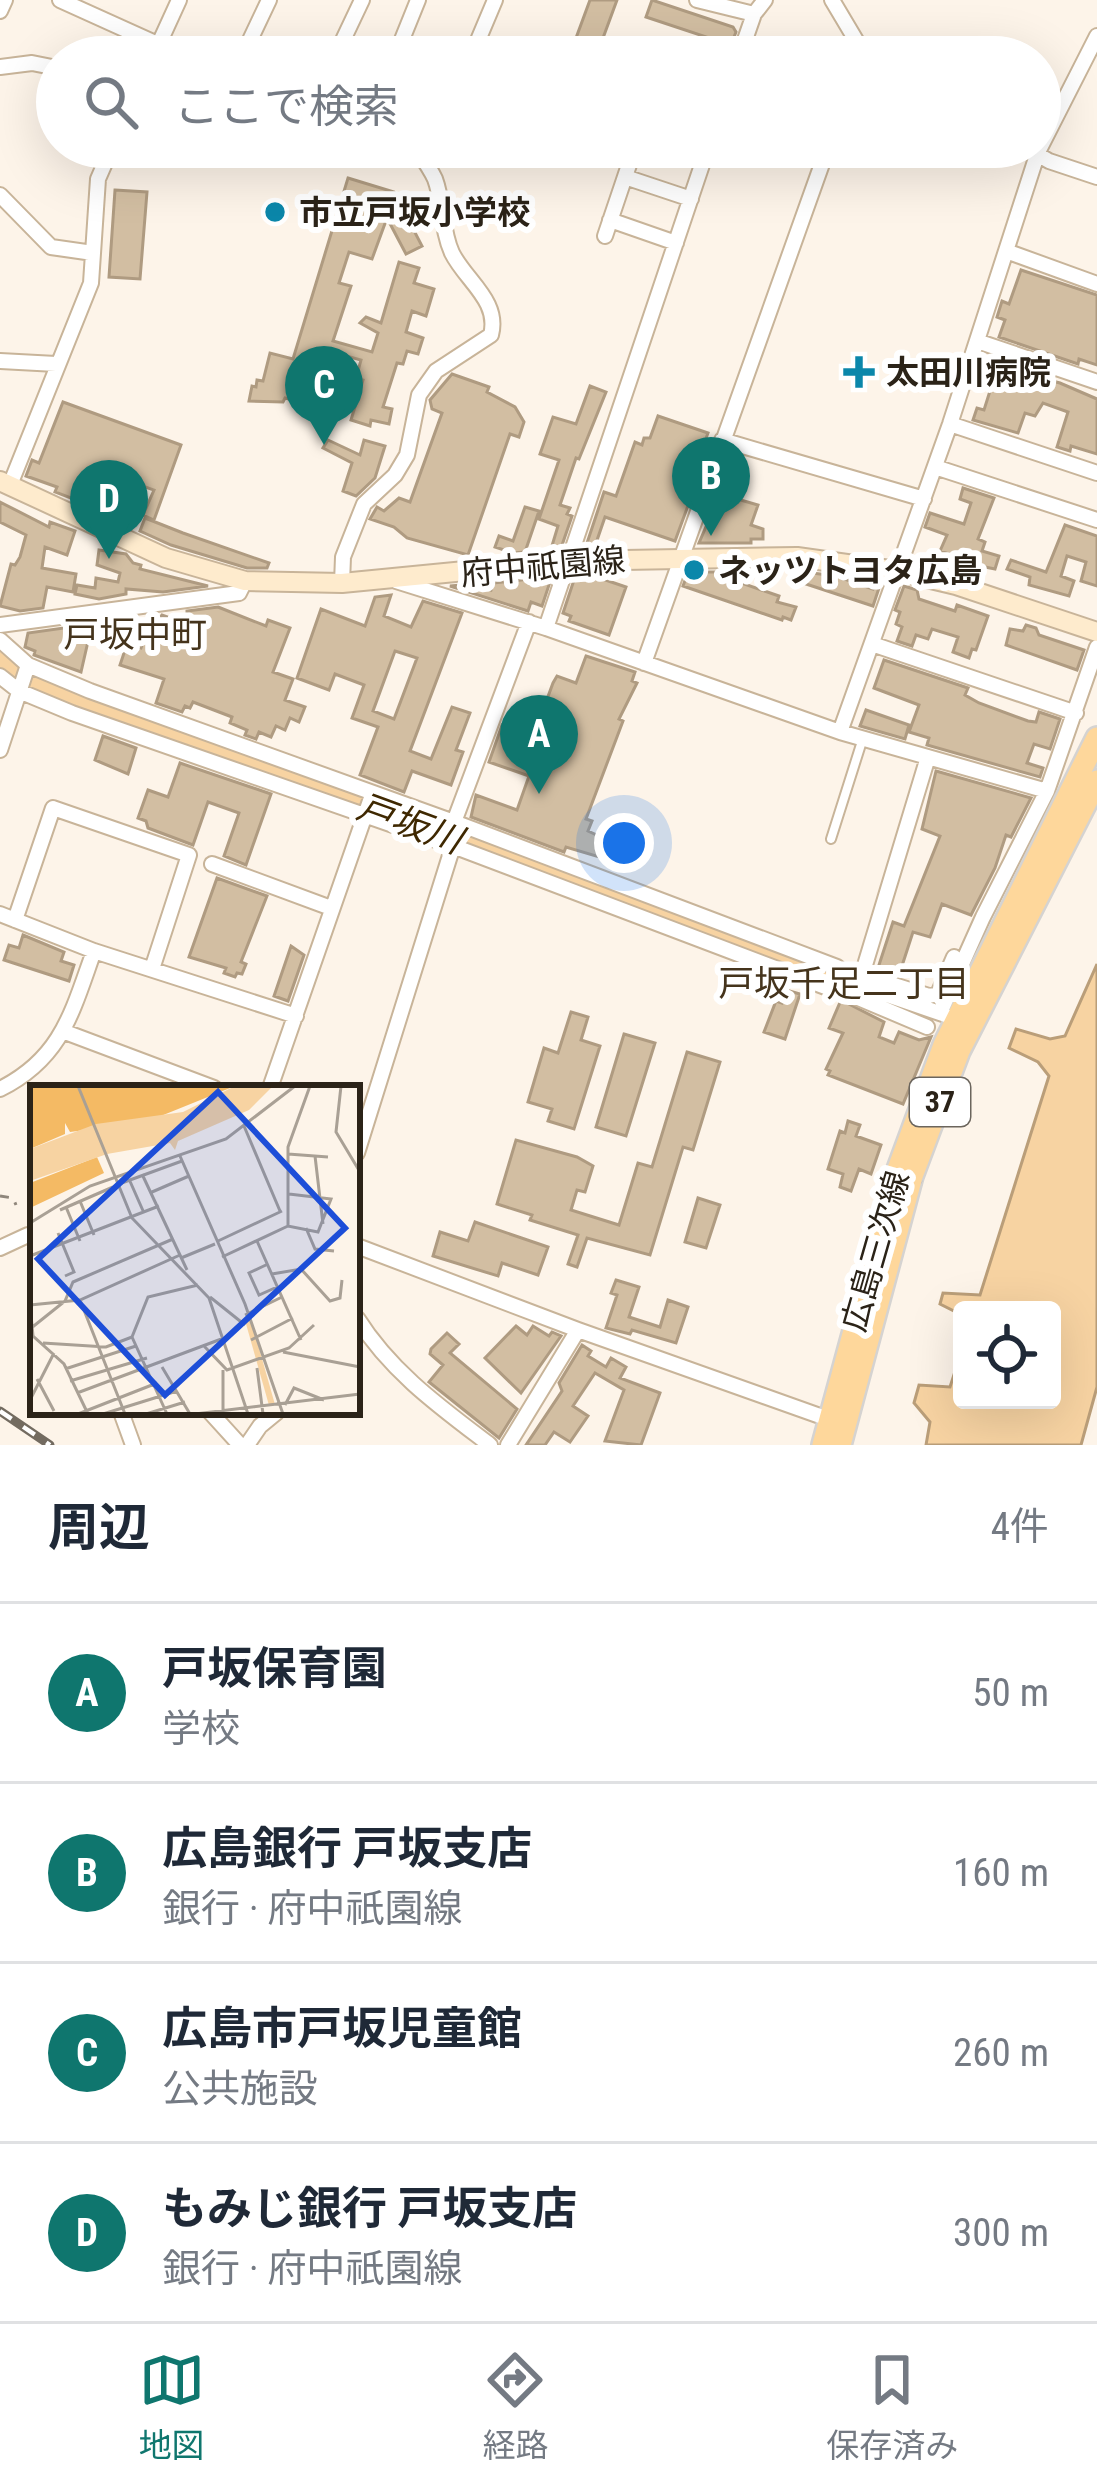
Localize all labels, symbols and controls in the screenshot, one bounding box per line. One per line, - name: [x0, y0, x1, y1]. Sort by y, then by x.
- search box: [36, 36, 1061, 168]
- icon: search: [78, 69, 144, 135]
- text: ここで検索: [174, 80, 399, 133]
- place label: 市立戸坂小学校: [299, 193, 530, 232]
- marker: 市立戸坂小学校: [262, 199, 288, 225]
- pin: C: [285, 346, 363, 445]
- place label: 太田川病院: [886, 353, 1051, 392]
- marker: 太田川病院: [843, 356, 875, 388]
- pin: B: [672, 437, 750, 536]
- pin: D: [70, 460, 148, 559]
- street label: 府中祇園線: [459, 540, 627, 593]
- place label: ネッツトヨタ広島: [718, 551, 982, 590]
- marker: ネッツトヨタ広島: [681, 557, 707, 583]
- district label: 戸坂中町: [63, 614, 207, 656]
- pin: A: [500, 695, 578, 794]
- water label: 戸坂川: [352, 786, 471, 864]
- your location: [594, 813, 654, 873]
- district label: 戸坂千足二丁目: [718, 963, 970, 1005]
- road number: 37: [910, 1078, 970, 1126]
- inset map: [30, 1085, 360, 1415]
- street label: 広島三次線: [834, 1166, 917, 1336]
- map controls: [953, 1301, 1061, 1409]
- button: locate: [953, 1301, 1061, 1409]
- text: 周辺: [48, 1498, 150, 1557]
- text: 4件: [991, 1504, 1049, 1550]
- text: 戸坂保育園: [162, 1642, 387, 1695]
- text: A: [75, 1670, 99, 1716]
- text: 50 m: [972, 1670, 1049, 1716]
- text: 学校: [162, 1706, 240, 1752]
- text: 広島銀行 戸坂支店: [162, 1822, 532, 1875]
- text: B: [76, 1850, 98, 1896]
- text: 160 m: [953, 1850, 1049, 1896]
- text: 銀行 · 府中祇園線: [162, 1886, 462, 1932]
- text: 広島市戸坂児童館: [162, 2002, 522, 2055]
- text: C: [76, 2030, 98, 2076]
- text: 260 m: [953, 2030, 1049, 2076]
- text: 公共施設: [162, 2066, 318, 2112]
- text: もみじ銀行 戸坂支店: [162, 2182, 577, 2235]
- text: D: [76, 2210, 98, 2256]
- text: 300 m: [953, 2210, 1049, 2256]
- text: 銀行 · 府中祇園線: [162, 2246, 462, 2292]
- tab: 地図: [139, 2347, 205, 2467]
- tab: 経路: [482, 2347, 548, 2467]
- tab: 保存済み: [826, 2347, 958, 2467]

